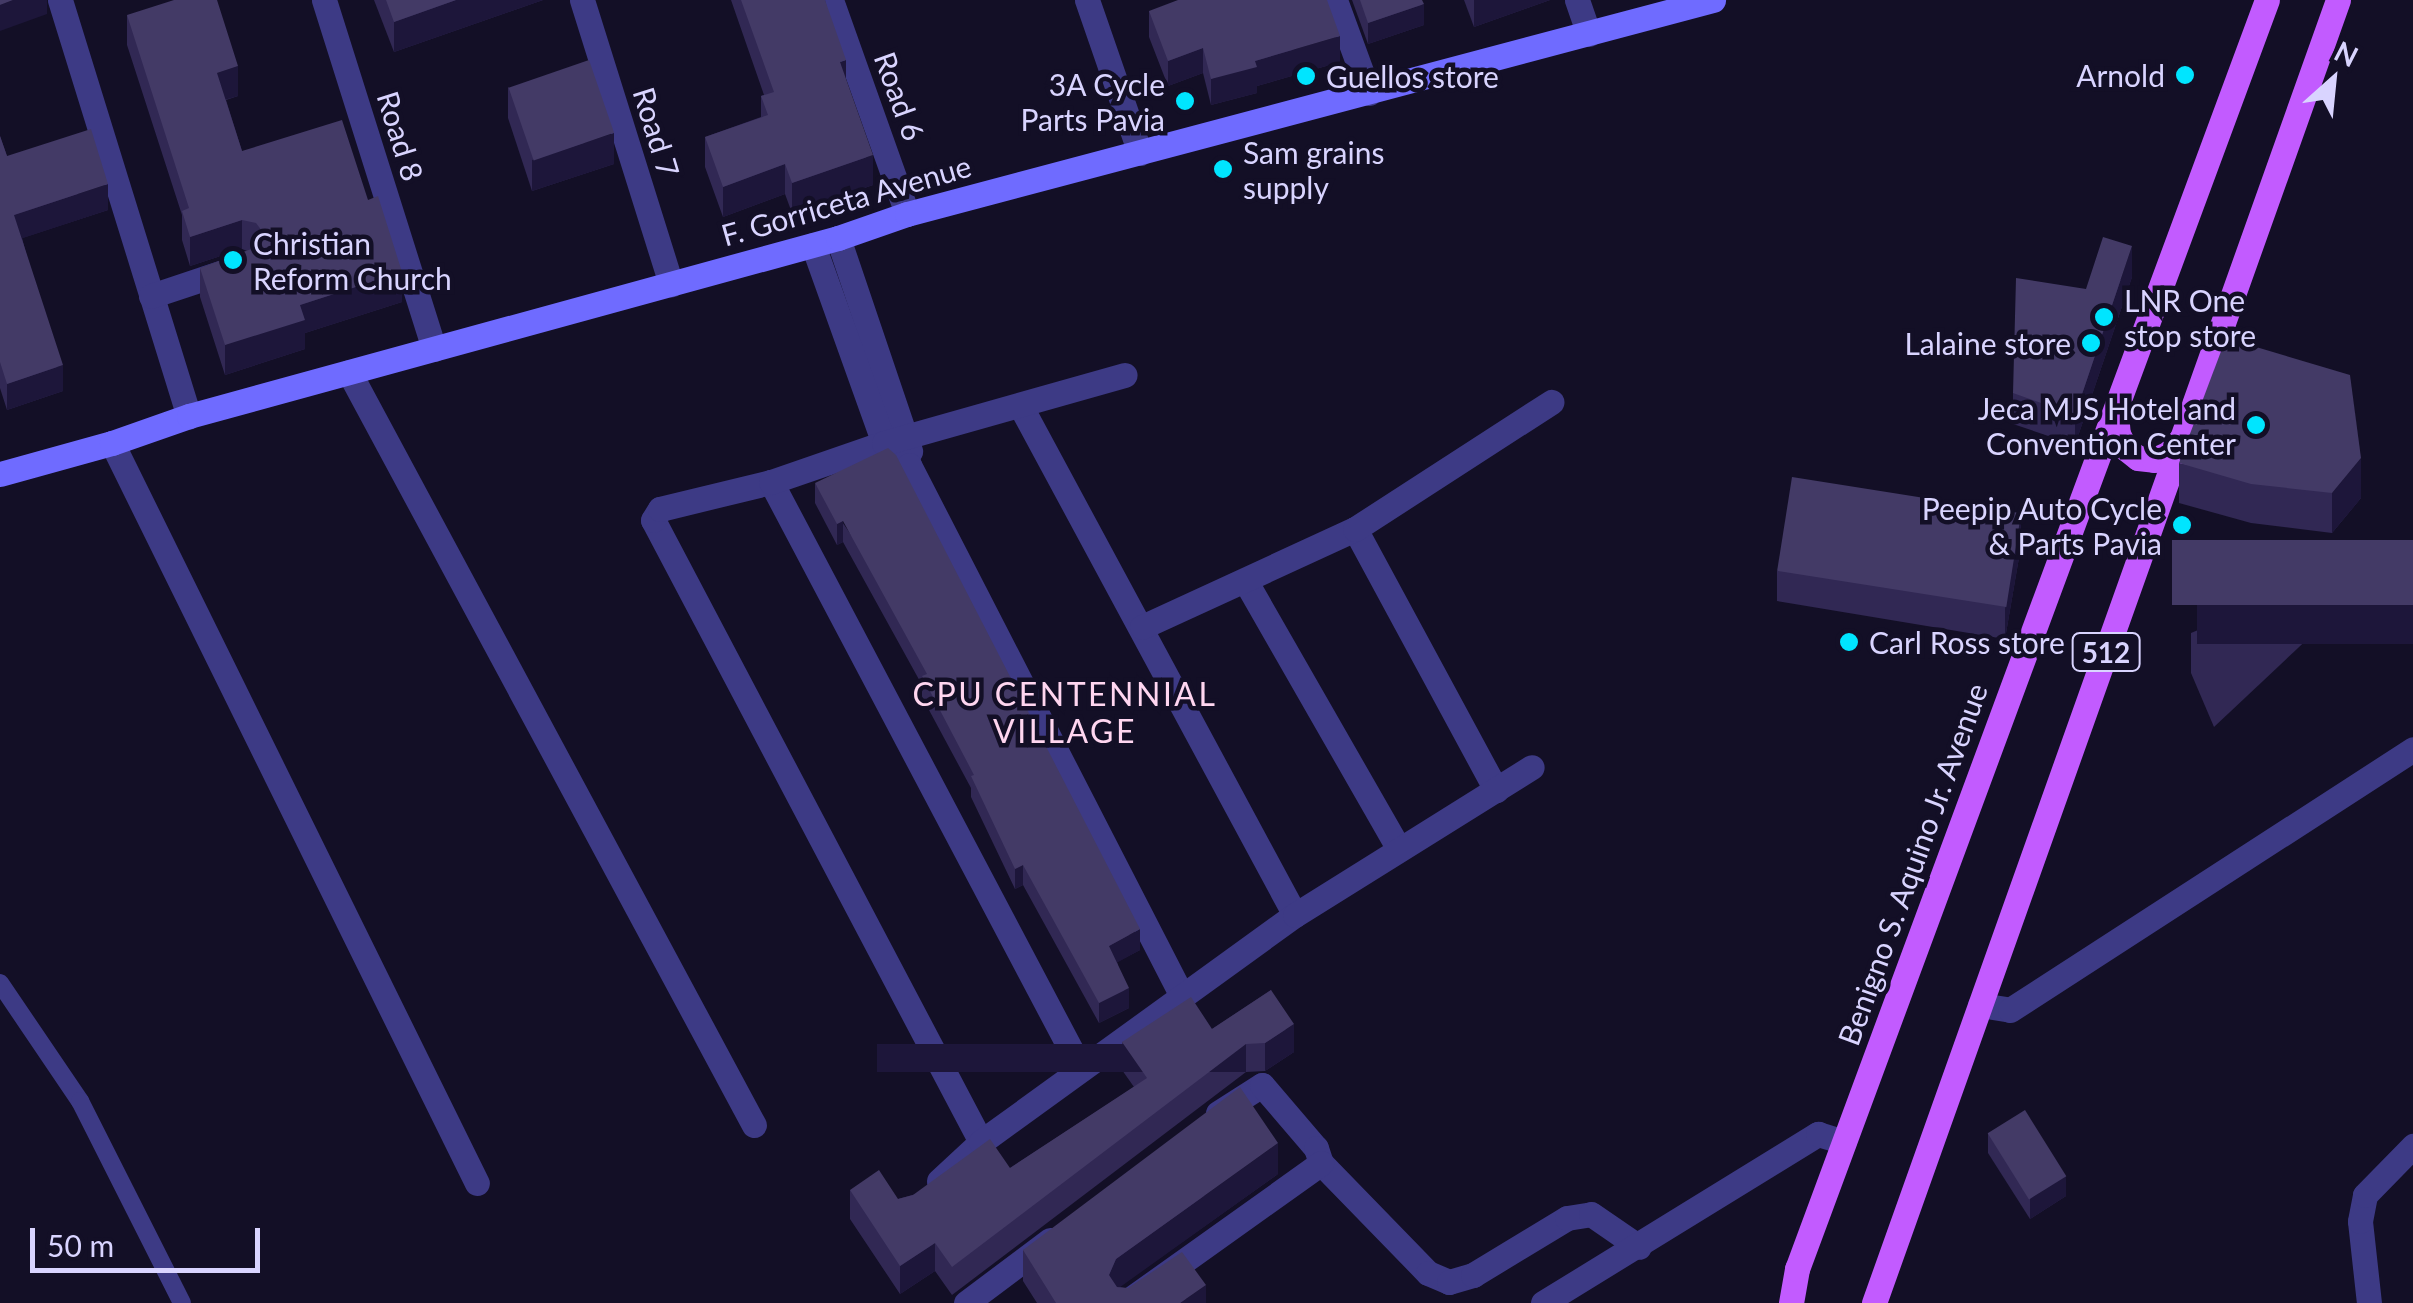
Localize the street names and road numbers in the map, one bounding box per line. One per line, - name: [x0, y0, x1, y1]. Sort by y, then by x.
- street label: Road 6: [867, 47, 933, 145]
- street label: Road 7: [626, 83, 688, 181]
- street label: Road 8: [370, 87, 432, 185]
- street label: F. Gorriceta Avenue: [717, 147, 975, 253]
- road number: 512: [2071, 629, 2141, 675]
- street label: Benigno S. Aquino Jr. Avenue: [1829, 677, 1995, 1051]

